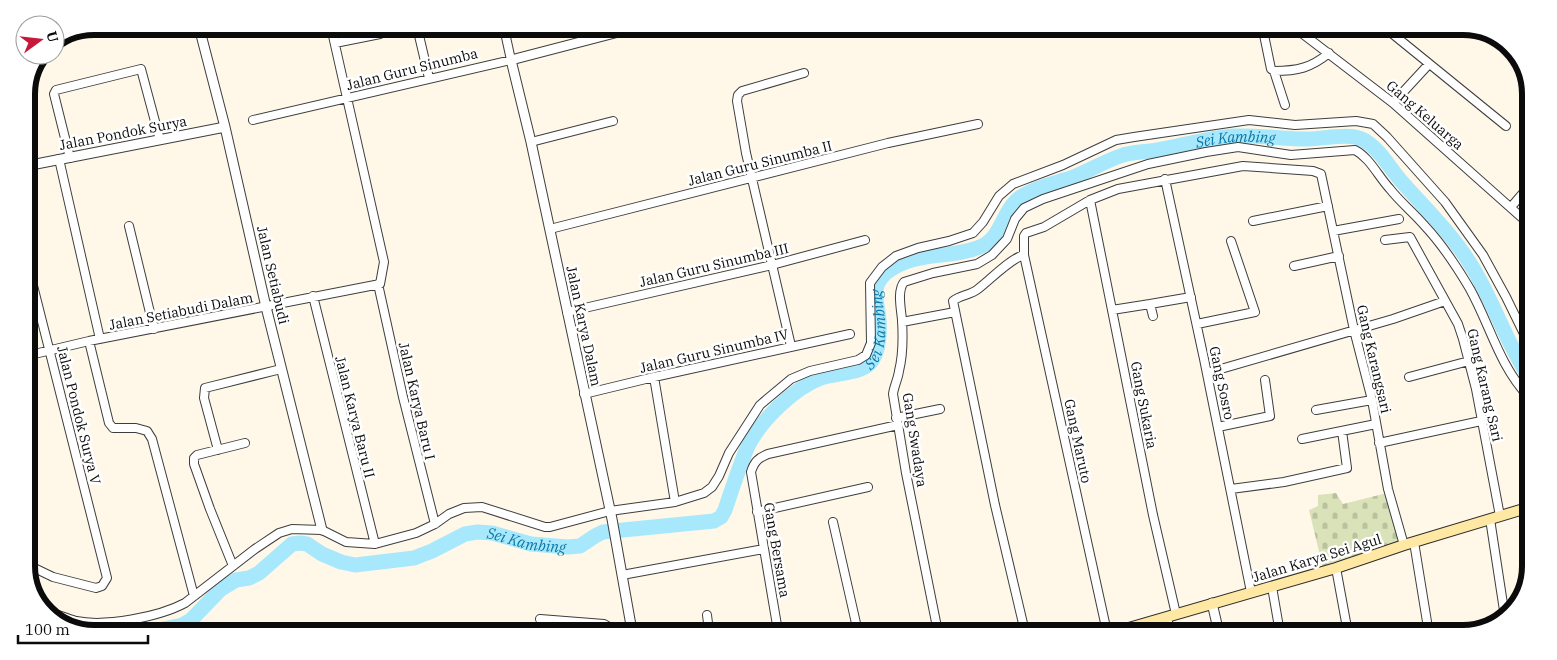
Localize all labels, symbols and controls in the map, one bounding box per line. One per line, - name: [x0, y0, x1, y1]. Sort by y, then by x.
- north arrow: [15, 15, 65, 65]
- text: U: [42, 29, 63, 44]
- street label: Jalan Guru Sinumba: [344, 44, 480, 94]
- street label: Gang Keluarga: [1383, 76, 1468, 154]
- street label: Jalan Pondok Surya: [58, 112, 189, 154]
- water label: Sei Kambing: [1192, 126, 1277, 152]
- street label: Jalan Guru Sinumba II: [686, 136, 834, 190]
- street label: Jalan Setiabudi: [253, 224, 293, 326]
- street label: Jalan Guru Sinumba III: [638, 239, 791, 291]
- street label: Jalan Karya Dalam: [562, 264, 606, 388]
- street label: Jalan Setiabudi Dalam: [107, 288, 255, 334]
- water label: Sei Kambing: [859, 288, 889, 374]
- street label: Gang Karangsari: [1353, 303, 1395, 415]
- street label: Jalan Guru Sinumba IV: [638, 325, 790, 377]
- street label: Gang Karang Sari: [1463, 327, 1507, 443]
- street label: Jalan Karya Baru I: [395, 340, 439, 462]
- street label: Jalan Pondok Surya V: [53, 344, 105, 486]
- street label: Gang Sosro: [1205, 345, 1239, 422]
- street label: Jalan Karya Baru II: [331, 354, 379, 480]
- street label: Gang Sukaria: [1127, 360, 1161, 451]
- street label: Gang Swadaya: [899, 392, 931, 489]
- street label: Gang Maruto: [1060, 397, 1096, 485]
- street label: Gang Bersama: [760, 501, 794, 599]
- water label: Sei Kambing: [485, 523, 568, 556]
- street label: Jalan Karya Sei Agul: [1250, 530, 1384, 586]
- scale bar: [18, 612, 148, 644]
- text: 100 m: [25, 620, 70, 639]

